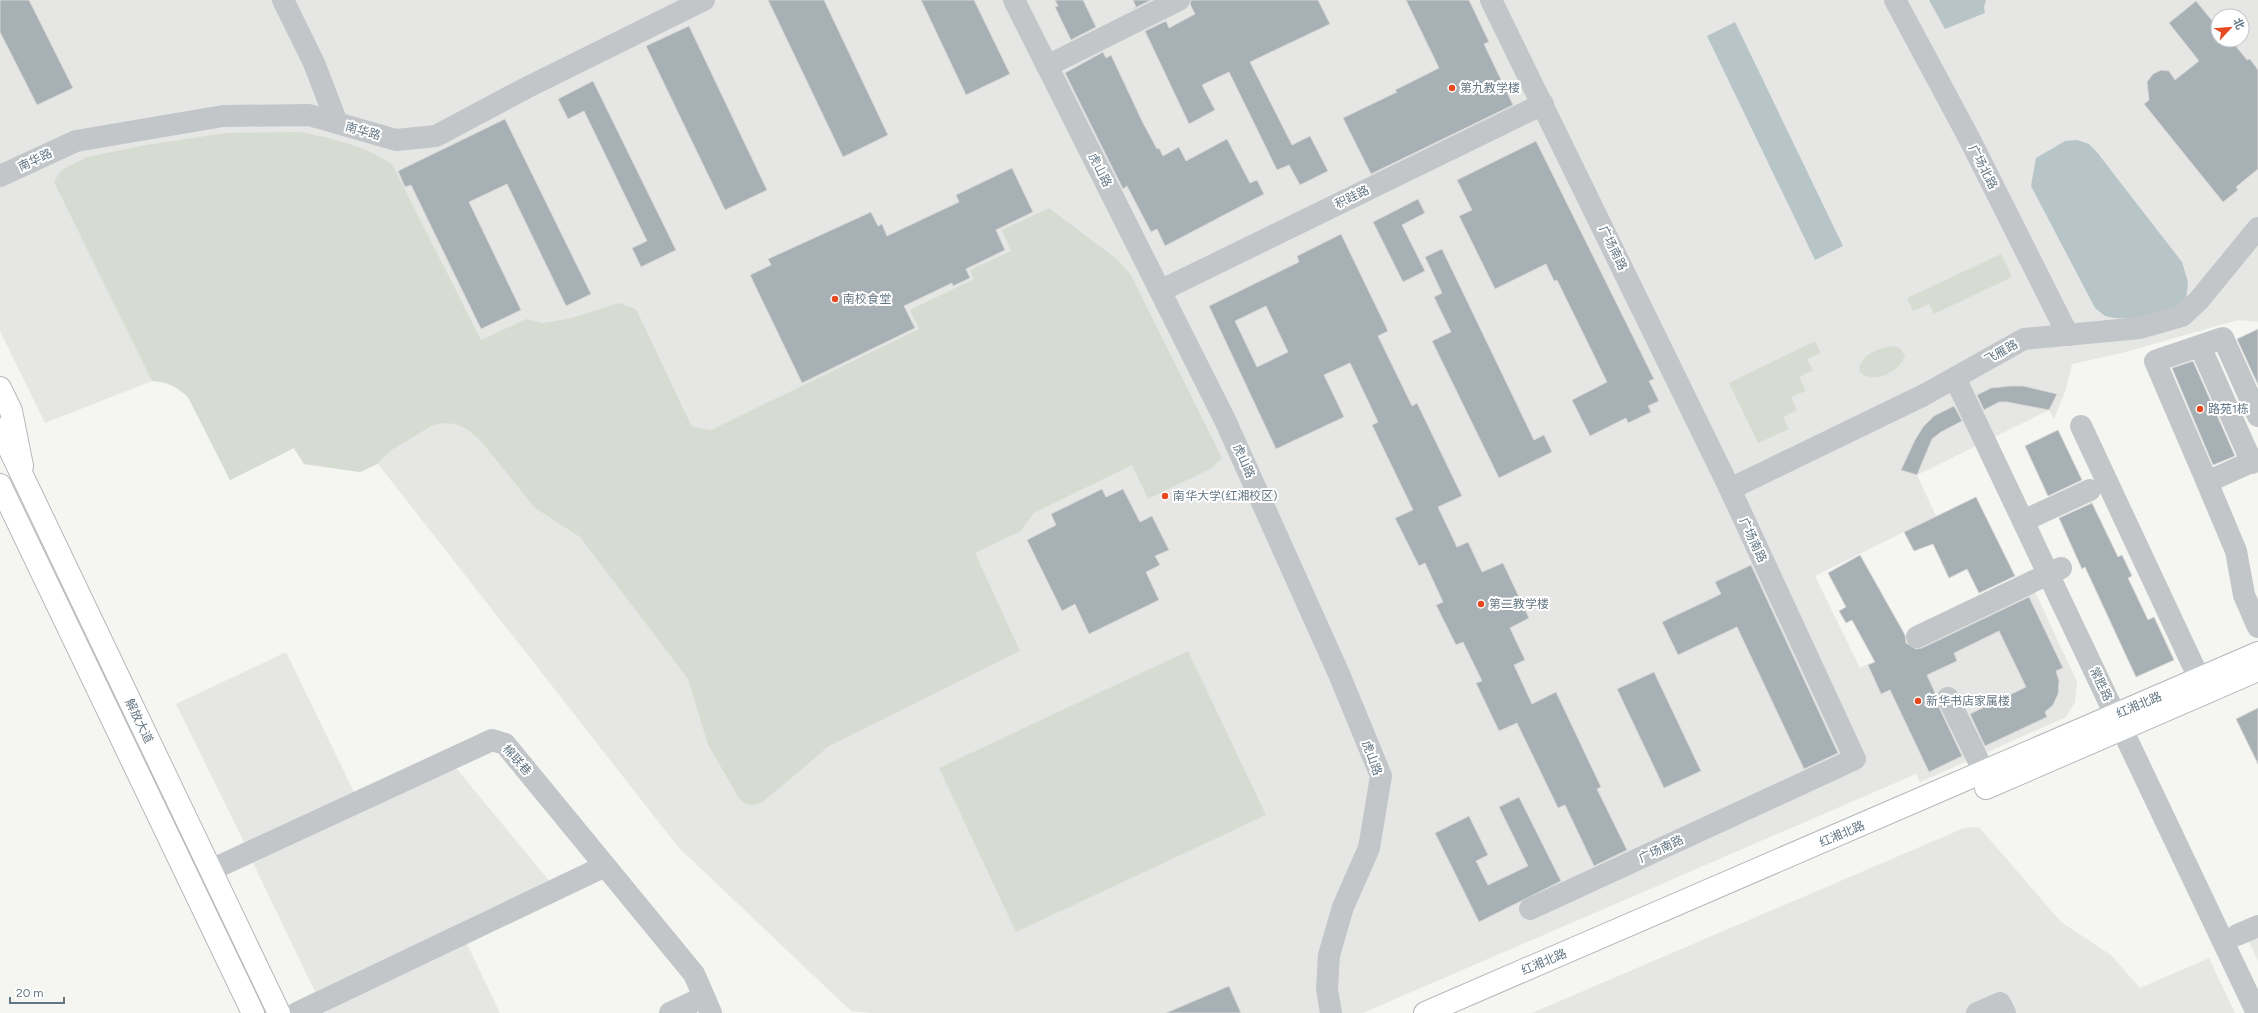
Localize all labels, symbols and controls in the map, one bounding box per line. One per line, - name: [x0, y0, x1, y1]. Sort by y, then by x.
- north arrow: [2210, 8, 2250, 48]
- text: 北: [2230, 16, 2247, 32]
- place label: 第九教学楼: [1460, 81, 1520, 95]
- marker: 第九教学楼: [1447, 83, 1457, 93]
- street label: 南华路: [344, 119, 382, 143]
- street label: 广场北路: [1966, 142, 2000, 192]
- street label: 南华路: [16, 146, 54, 174]
- street label: 虎山路: [1086, 151, 1114, 189]
- street label: 积跬路: [1333, 183, 1371, 211]
- street label: 广场南路: [1596, 223, 1630, 273]
- place label: 南校食堂: [843, 292, 891, 306]
- marker: 南校食堂: [830, 294, 840, 304]
- street label: 飞雁路: [1982, 337, 2020, 367]
- place label: 路苑1栋: [2208, 402, 2249, 416]
- marker: 路苑1栋: [2195, 404, 2205, 414]
- street label: 虎山路: [1230, 442, 1258, 480]
- place label: 南华大学(红湘校区): [1173, 489, 1277, 503]
- marker: 南华大学(红湘校区): [1160, 491, 1170, 501]
- street label: 广场南路: [1737, 515, 1769, 565]
- place label: 第二教学楼: [1489, 597, 1549, 611]
- marker: 第二教学楼: [1476, 599, 1486, 609]
- street label: 常胜路: [2087, 665, 2115, 703]
- street label: 红湘北路: [2114, 689, 2164, 721]
- place label: 新华书店家属楼: [1926, 694, 2010, 708]
- street label: 解放大道: [122, 696, 156, 746]
- marker: 新华书店家属楼: [1913, 696, 1923, 706]
- street label: 虎山路: [1359, 739, 1385, 777]
- street label: 棉联巷: [500, 742, 534, 778]
- street label: 红湘北路: [1817, 818, 1867, 850]
- street label: 广场南路: [1636, 833, 1686, 865]
- street label: 红湘北路: [1519, 946, 1569, 978]
- scale bar: [10, 979, 64, 1005]
- text: 20 m: [16, 986, 44, 1000]

